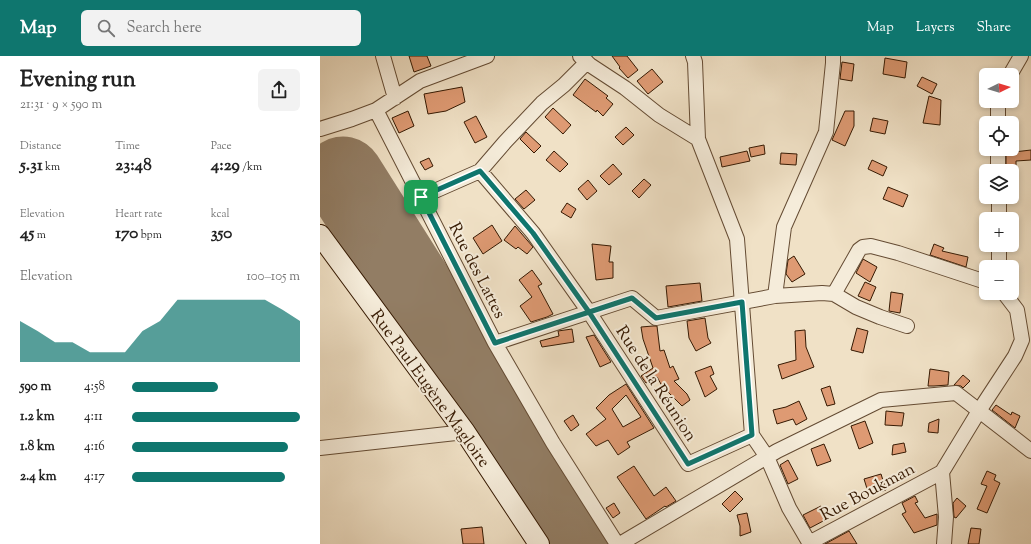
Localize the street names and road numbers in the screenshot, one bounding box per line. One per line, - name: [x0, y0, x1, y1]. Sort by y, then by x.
- street label: Rue des Lattes: [442, 219, 511, 323]
- street label: Rue Paul Eugène Magloire: [364, 305, 495, 473]
- street label: Rue de la Réunion: [609, 321, 702, 447]
- street label: Rue Boukman: [816, 458, 920, 528]

